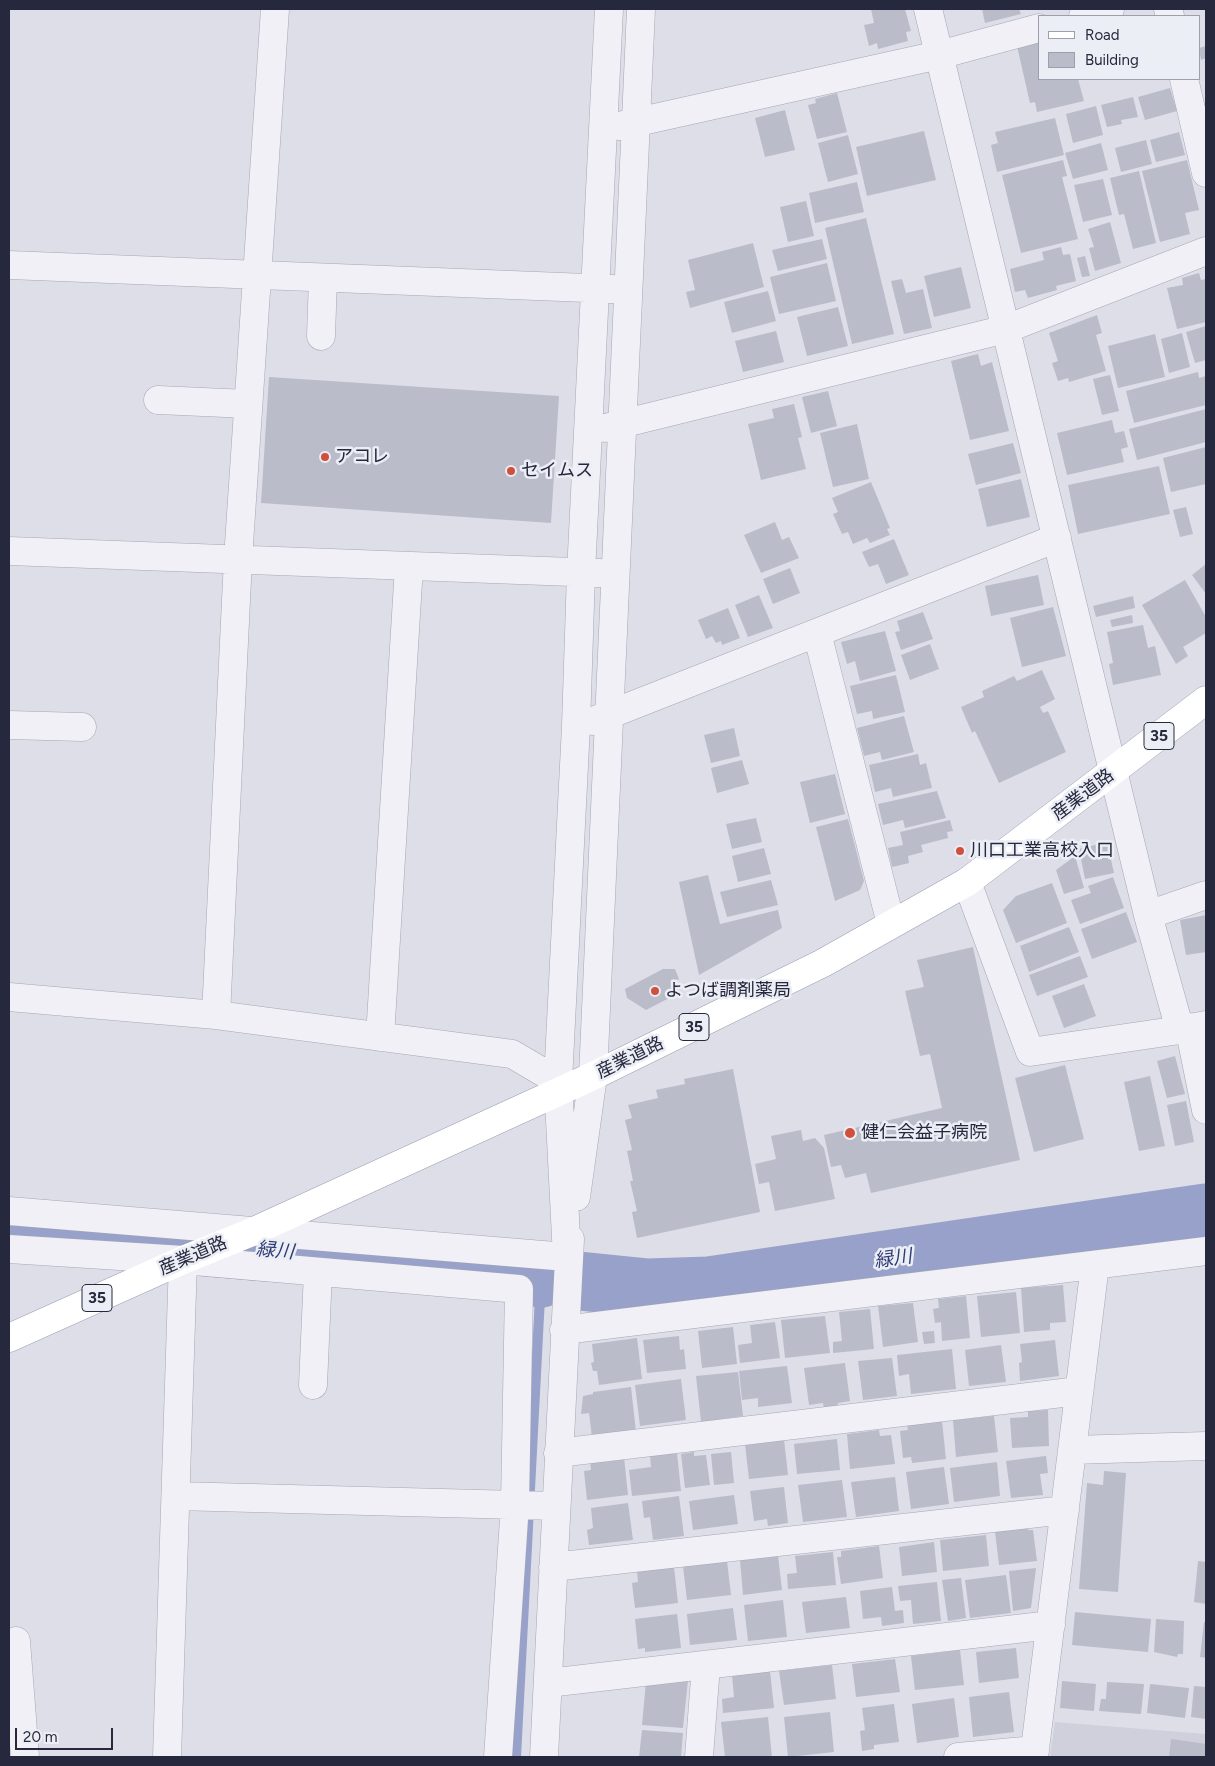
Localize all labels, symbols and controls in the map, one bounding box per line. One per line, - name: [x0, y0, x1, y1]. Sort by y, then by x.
- legend: [1038, 15, 1200, 80]
- text: Road: [1085, 26, 1120, 44]
- text: Building: [1085, 51, 1139, 69]
- place label: アコレ: [335, 446, 389, 468]
- marker: アコレ: [319, 451, 331, 463]
- place label: セイムス: [521, 460, 593, 482]
- marker: セイムス: [505, 465, 517, 477]
- road number: 35: [1144, 722, 1174, 749]
- street label: 産業道路: [1048, 765, 1118, 825]
- place label: 川口工業高校入口: [970, 840, 1114, 862]
- marker: 川口工業高校入口: [954, 845, 966, 857]
- place label: よつば調剤薬局: [665, 980, 791, 1002]
- marker: よつば調剤薬局: [649, 985, 661, 997]
- road number: 35: [679, 1014, 709, 1040]
- street label: 産業道路: [593, 1033, 667, 1083]
- place label: 健仁会益子病院: [861, 1122, 987, 1144]
- marker: 健仁会益子病院: [843, 1126, 857, 1140]
- street label: 産業道路: [156, 1232, 230, 1280]
- water label: 緑川: [255, 1238, 295, 1264]
- water label: 緑川: [873, 1245, 913, 1273]
- road number: 35: [82, 1285, 112, 1312]
- scale bar: [18, 1718, 115, 1750]
- text: 20 m: [23, 1728, 57, 1746]

